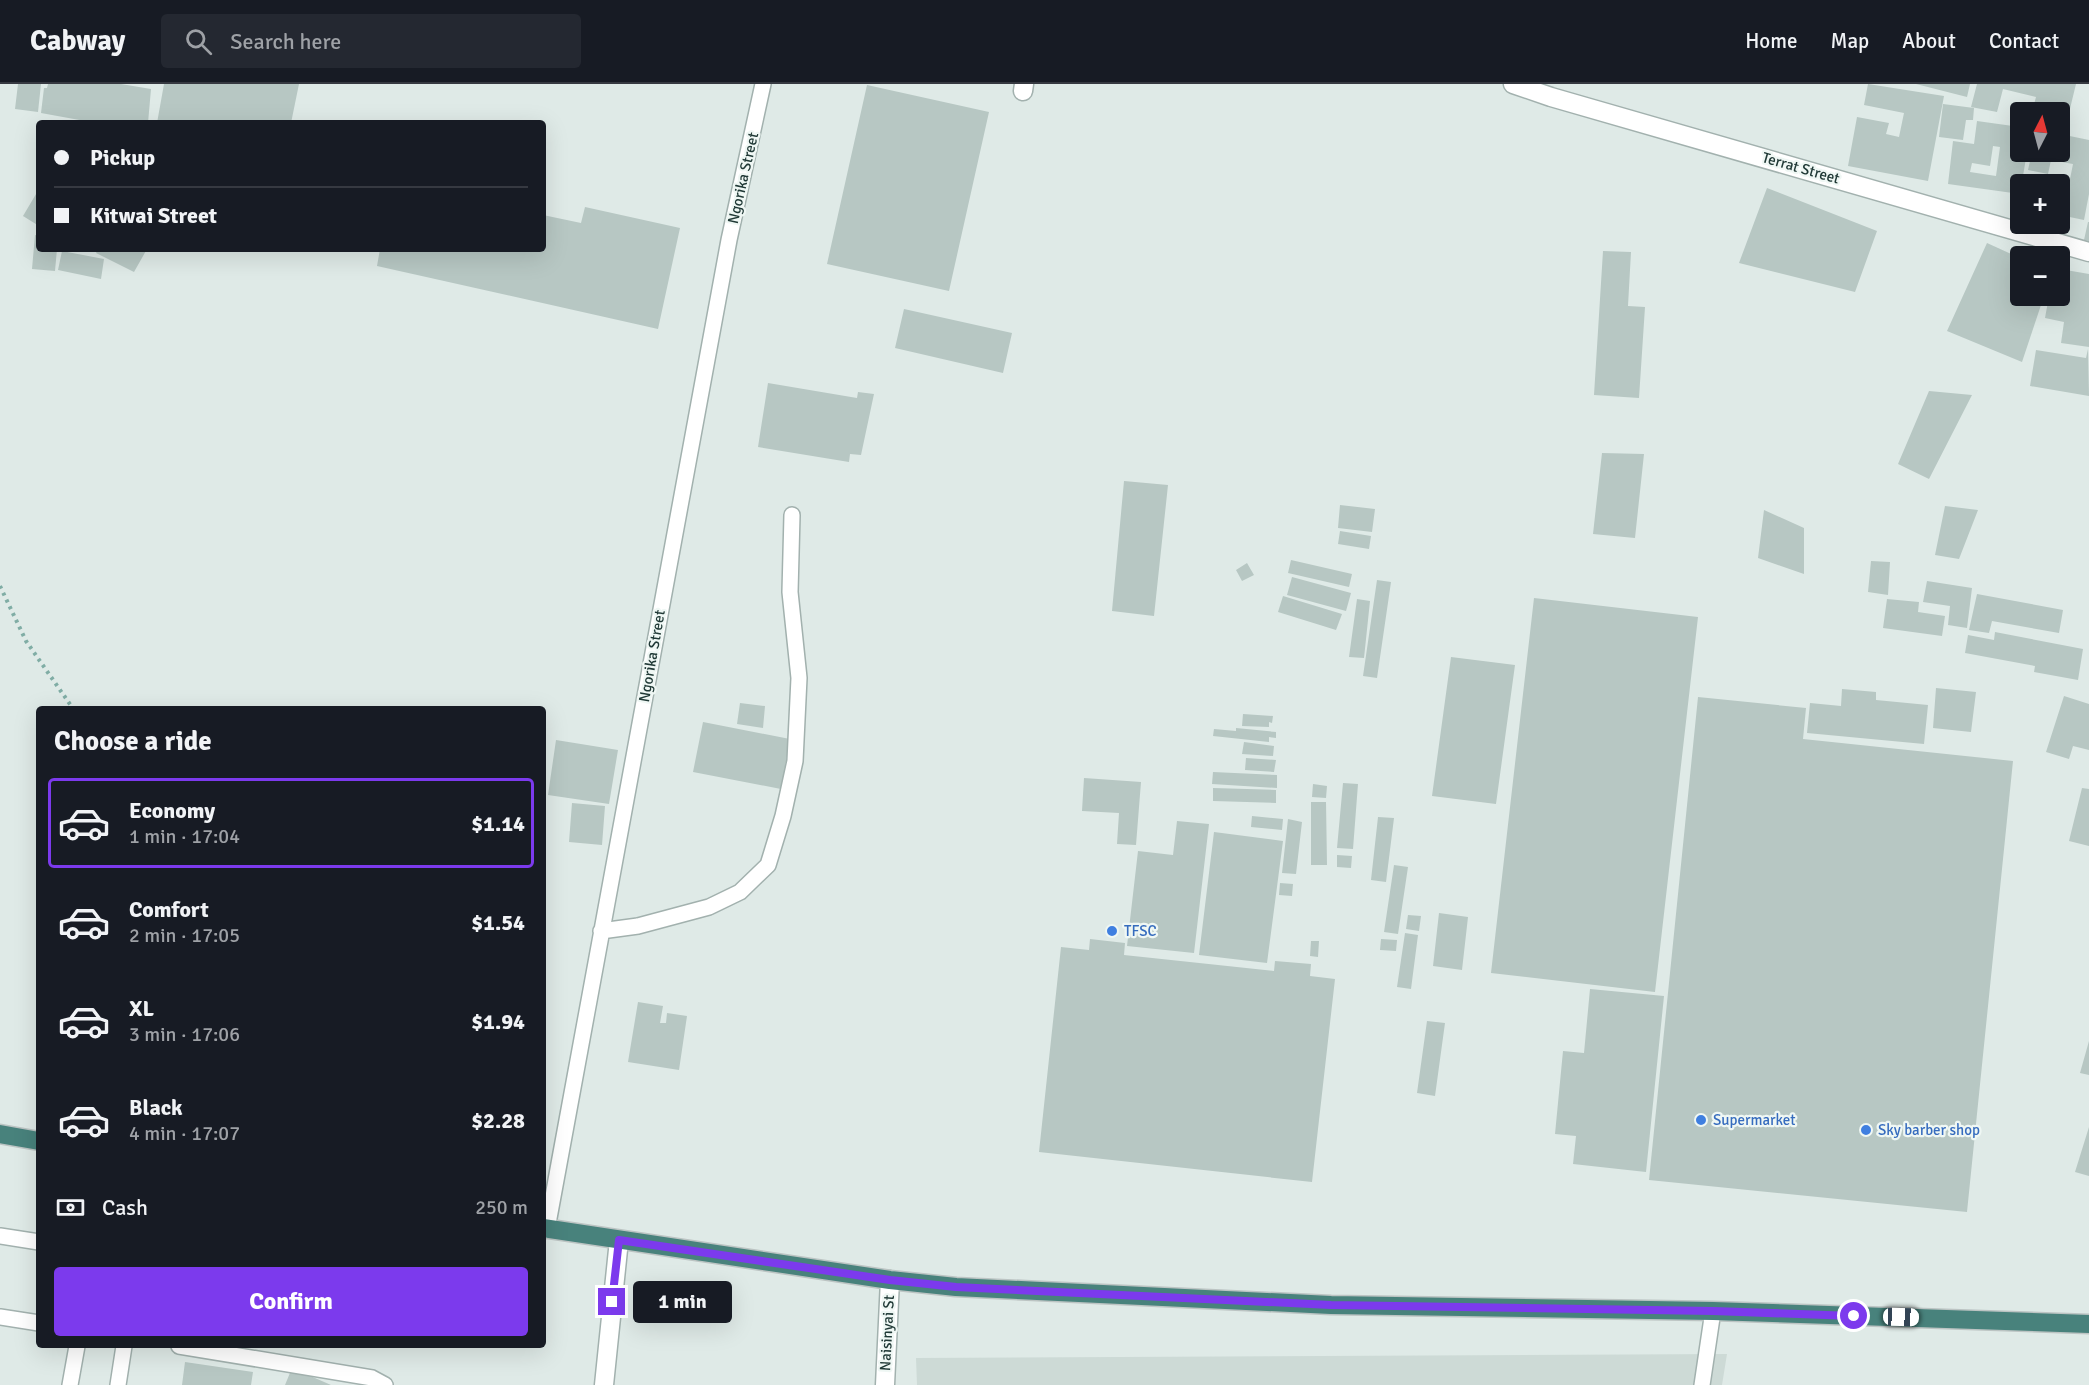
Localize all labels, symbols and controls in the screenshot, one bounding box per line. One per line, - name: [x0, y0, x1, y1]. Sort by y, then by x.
- search box: [161, 14, 581, 68]
- text: Cabway: [30, 24, 125, 58]
- icon: search: [182, 25, 215, 58]
- text: Search here: [230, 28, 341, 55]
- text: Home: [1745, 28, 1798, 54]
- text: Map: [1831, 28, 1869, 54]
- text: About: [1902, 28, 1956, 54]
- text: Contact: [1989, 28, 2059, 54]
- north arrow: [2010, 102, 2070, 162]
- map controls: [2010, 102, 2070, 306]
- street label: Ngorika Street: [724, 131, 762, 225]
- text: Pickup: [90, 144, 155, 171]
- street label: Terrat Street: [1760, 148, 1842, 188]
- button: +: [2010, 174, 2070, 234]
- text: Kitwai Street: [90, 202, 217, 229]
- button: −: [2010, 246, 2070, 306]
- street label: Ngorika Street: [635, 609, 669, 703]
- text: Choose a ride: [54, 725, 212, 758]
- icon: car: [57, 796, 111, 850]
- text: Economy: [129, 797, 215, 824]
- text: $1.14: [471, 810, 525, 837]
- text: 1 min · 17:04: [129, 824, 240, 849]
- icon: car: [57, 895, 111, 949]
- text: Comfort: [129, 896, 209, 923]
- text: $1.54: [471, 909, 525, 936]
- place label: TFSC: [1124, 922, 1157, 940]
- text: 2 min · 17:05: [129, 923, 240, 948]
- marker: TFSC: [1105, 924, 1119, 938]
- icon: car: [57, 994, 111, 1048]
- text: XL: [129, 995, 154, 1022]
- text: $1.94: [471, 1008, 525, 1035]
- text: 3 min · 17:06: [129, 1022, 240, 1047]
- icon: car: [57, 1093, 111, 1147]
- text: Black: [129, 1094, 183, 1121]
- text: $2.28: [471, 1107, 525, 1134]
- place label: Supermarket: [1713, 1111, 1796, 1129]
- marker: Supermarket: [1694, 1113, 1708, 1127]
- text: 4 min · 17:07: [129, 1121, 240, 1146]
- place label: Sky barber shop: [1878, 1121, 1980, 1139]
- marker: Sky barber shop: [1859, 1123, 1873, 1137]
- icon: cash: [54, 1191, 87, 1224]
- text: Cash: [102, 1194, 148, 1221]
- text: 250 m: [475, 1195, 528, 1220]
- button: Confirm: [54, 1267, 528, 1336]
- callout: 1 min: [633, 1281, 732, 1323]
- route end: [598, 1288, 625, 1315]
- text: 1 min: [658, 1289, 707, 1314]
- street label: Naisinyai St: [876, 1295, 898, 1371]
- route start: [1840, 1302, 1867, 1329]
- car: [1883, 1307, 1919, 1327]

